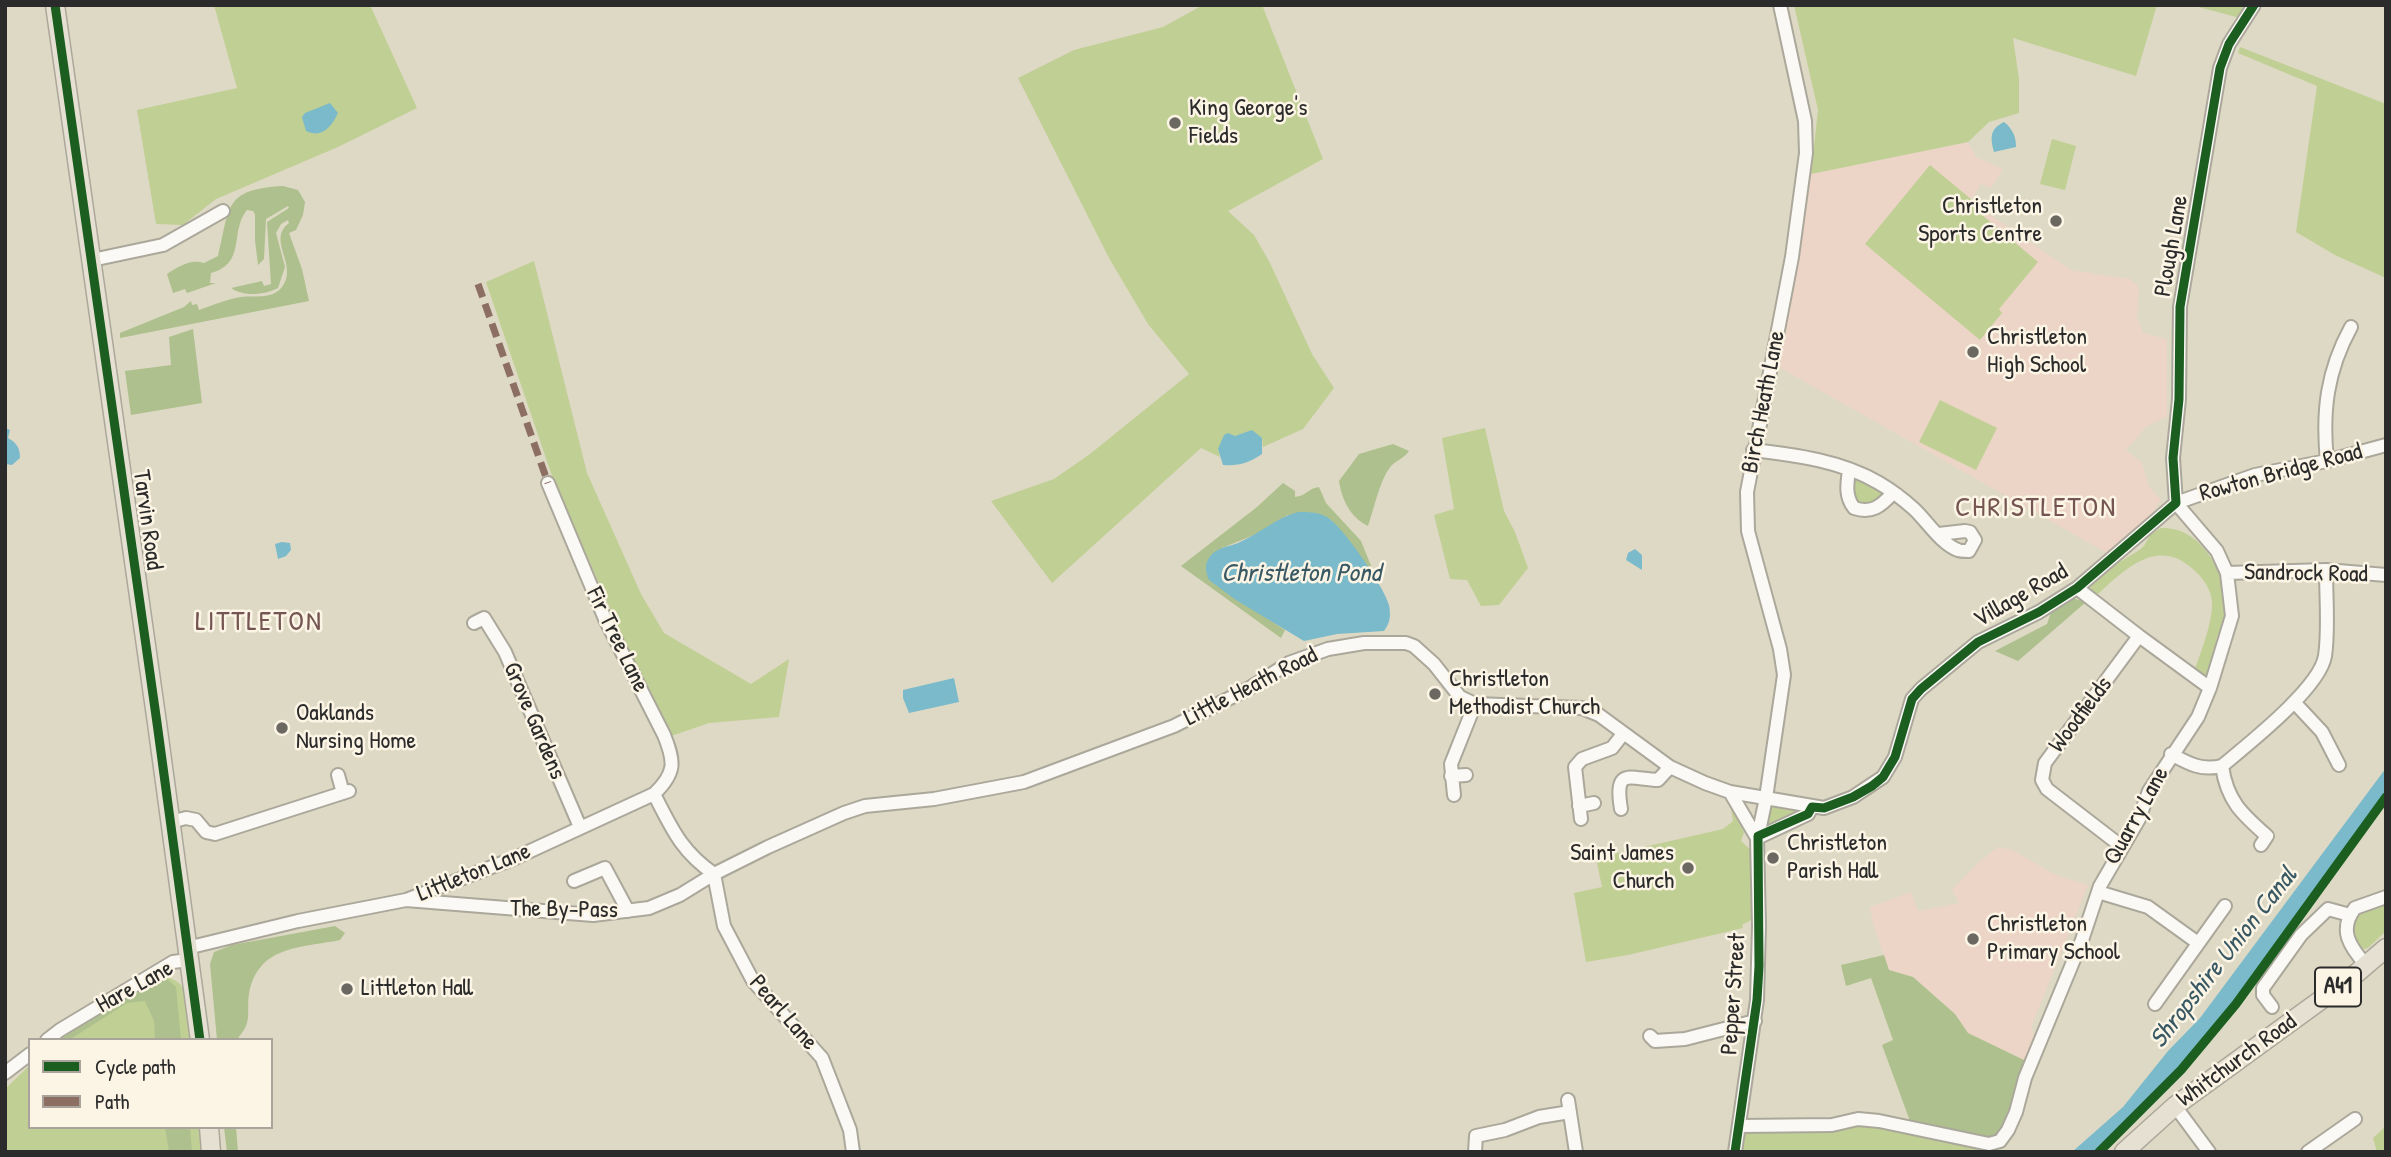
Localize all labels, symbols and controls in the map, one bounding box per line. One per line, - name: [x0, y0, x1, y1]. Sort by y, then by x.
- place label: King George's Fields: [1189, 95, 1307, 151]
- marker: King George's Fields: [1167, 115, 1183, 131]
- place label: Christleton Sports Centre: [1918, 193, 2042, 249]
- street label: Plough Lane: [2149, 193, 2195, 299]
- marker: Christleton Sports Centre: [2048, 213, 2064, 229]
- place label: Christleton High School: [1987, 324, 2087, 380]
- street label: Birch Heath Lane: [1736, 328, 1792, 476]
- marker: Christleton High School: [1965, 344, 1981, 360]
- street label: Rowton Bridge Road: [2197, 437, 2365, 509]
- street label: Tarvin Road: [126, 468, 168, 572]
- district label: CHRISTLETON: [1956, 492, 2116, 526]
- water label: Christleton Pond: [1221, 558, 1381, 590]
- street label: Village Road: [1969, 558, 2073, 634]
- street label: Sandrock Road: [2244, 559, 2368, 589]
- street label: Fir Tree Lane: [579, 583, 655, 697]
- district label: LITTLETON: [196, 606, 322, 640]
- street label: Little Heath Road: [1180, 641, 1322, 733]
- street label: Grove Gardens: [496, 658, 572, 784]
- place label: Christleton Methodist Church: [1449, 666, 1600, 722]
- street label: Woodfields: [2043, 671, 2119, 759]
- marker: Christleton Methodist Church: [1427, 686, 1443, 702]
- place label: Oaklands Nursing Home: [296, 700, 416, 756]
- marker: Oaklands Nursing Home: [274, 720, 290, 736]
- street label: Quarry Lane: [2098, 762, 2176, 870]
- place label: Christleton Parish Hall: [1787, 830, 1887, 886]
- street label: Littleton Lane: [413, 837, 535, 909]
- place label: Saint James Church: [1570, 840, 1674, 896]
- marker: Christleton Parish Hall: [1765, 850, 1781, 866]
- marker: Saint James Church: [1680, 860, 1696, 876]
- water label: Shropshire Union Canal: [2144, 861, 2304, 1055]
- street label: The By-Pass: [510, 895, 618, 925]
- place label: Christleton Primary School: [1987, 911, 2120, 967]
- marker: Christleton Primary School: [1965, 931, 1981, 947]
- street label: Pepper Street: [1715, 932, 1753, 1056]
- street label: Hare Lane: [91, 954, 179, 1020]
- road number: A41: [2315, 968, 2361, 1006]
- street label: Pearl Lane: [742, 969, 824, 1057]
- place label: Littleton Hall: [361, 975, 473, 1003]
- marker: Littleton Hall: [339, 981, 355, 997]
- street label: Whitchurch Road: [2172, 1008, 2302, 1114]
- legend: [28, 1038, 273, 1129]
- text: Cycle path: [95, 1052, 176, 1081]
- text: Path: [95, 1087, 129, 1116]

